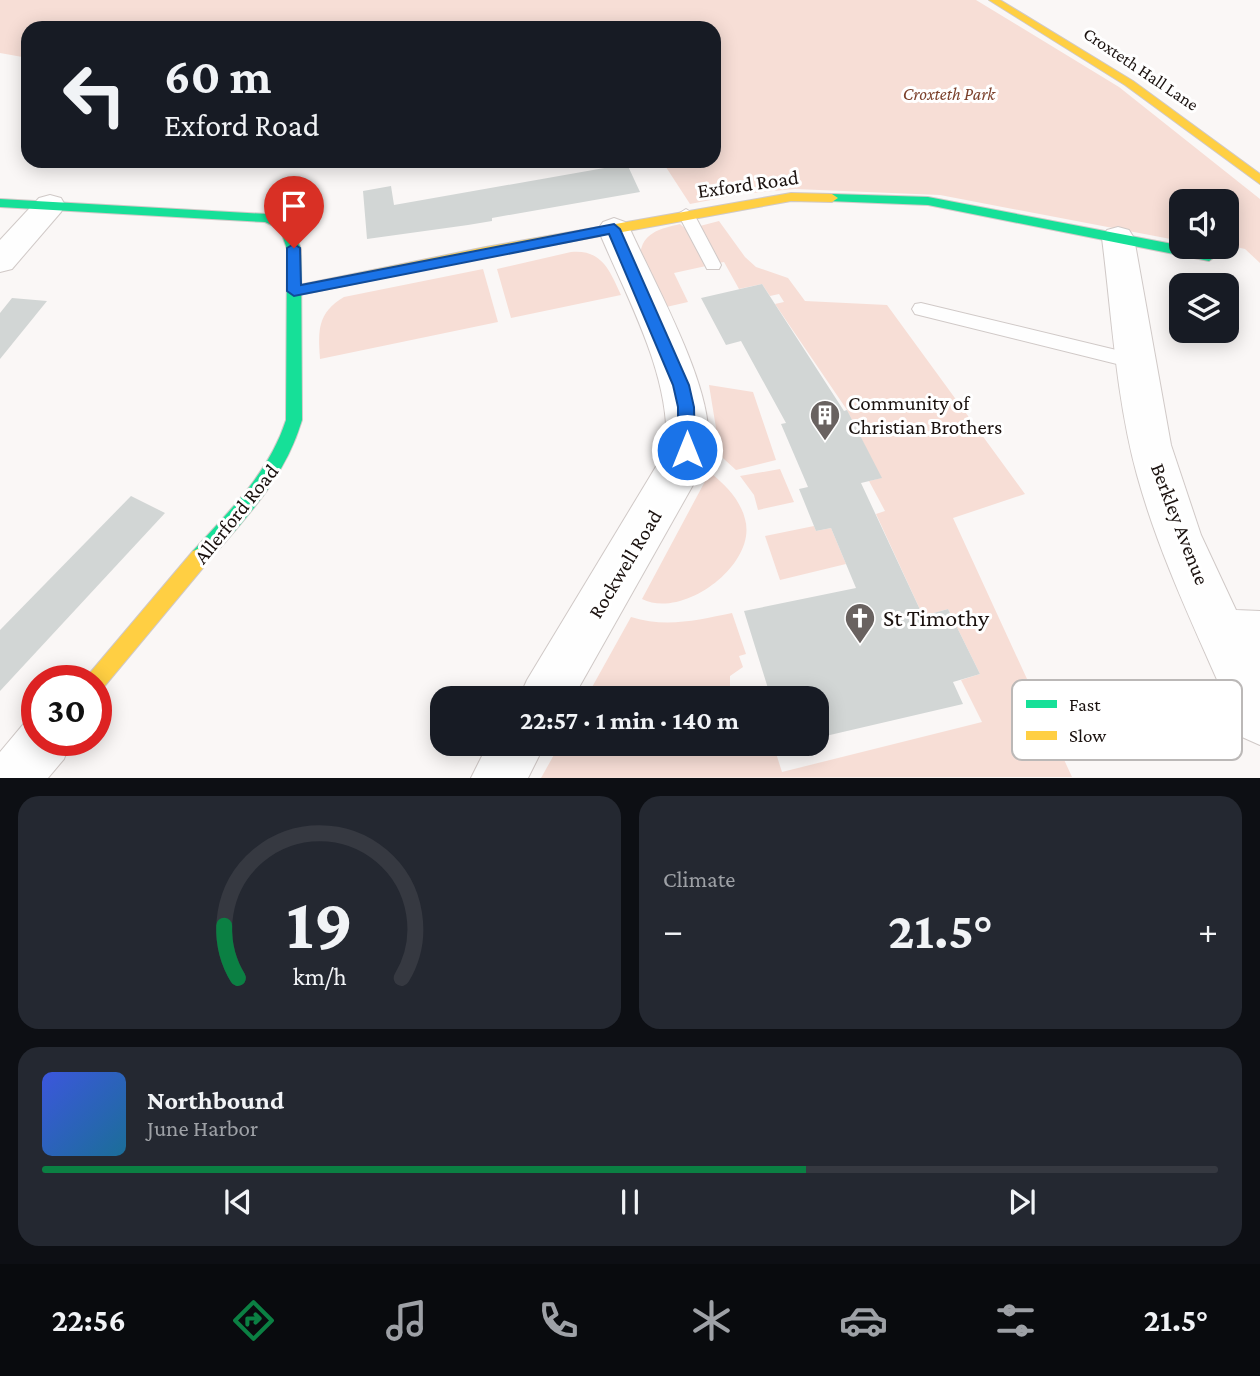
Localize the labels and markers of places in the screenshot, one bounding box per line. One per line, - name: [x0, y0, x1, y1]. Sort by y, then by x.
- pin: [264, 176, 324, 248]
- place label: Community of Christian Brothers: [848, 391, 1002, 439]
- building icon: Community of Christian Brothers: [808, 398, 842, 442]
- church icon: St Timothy: [843, 601, 877, 645]
- place label: St Timothy: [883, 604, 990, 631]

